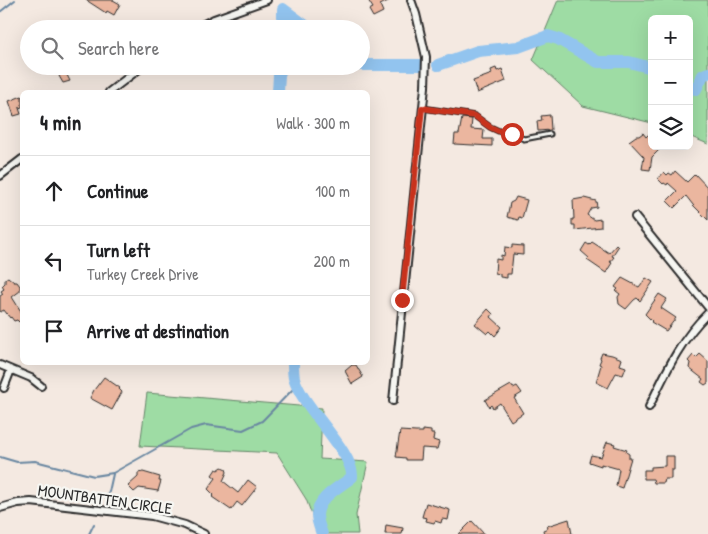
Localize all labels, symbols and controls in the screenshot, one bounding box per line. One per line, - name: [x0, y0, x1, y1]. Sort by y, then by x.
- map controls: [648, 15, 693, 150]
- button: +: [648, 15, 693, 60]
- search box: [20, 20, 370, 75]
- icon: search: [38, 34, 66, 62]
- text: Search here: [78, 35, 159, 61]
- button: −: [648, 60, 693, 105]
- button: layers: [648, 105, 693, 150]
- text: 4 min: [40, 108, 81, 137]
- text: Walk · 300 m: [276, 112, 350, 134]
- route start: [501, 123, 524, 146]
- icon: ahead: [40, 177, 68, 205]
- text: Continue: [87, 178, 148, 204]
- text: 100 m: [315, 180, 350, 202]
- text: Turn left: [87, 237, 150, 263]
- icon: left: [40, 247, 68, 275]
- text: 200 m: [314, 250, 350, 272]
- text: Turkey Creek Drive: [87, 263, 199, 285]
- route end: [391, 289, 414, 312]
- icon: arrive: [40, 317, 68, 345]
- text: Arrive at destination: [87, 318, 229, 344]
- street label: MOUNTBATTEN CIRCLE: [37, 479, 173, 519]

